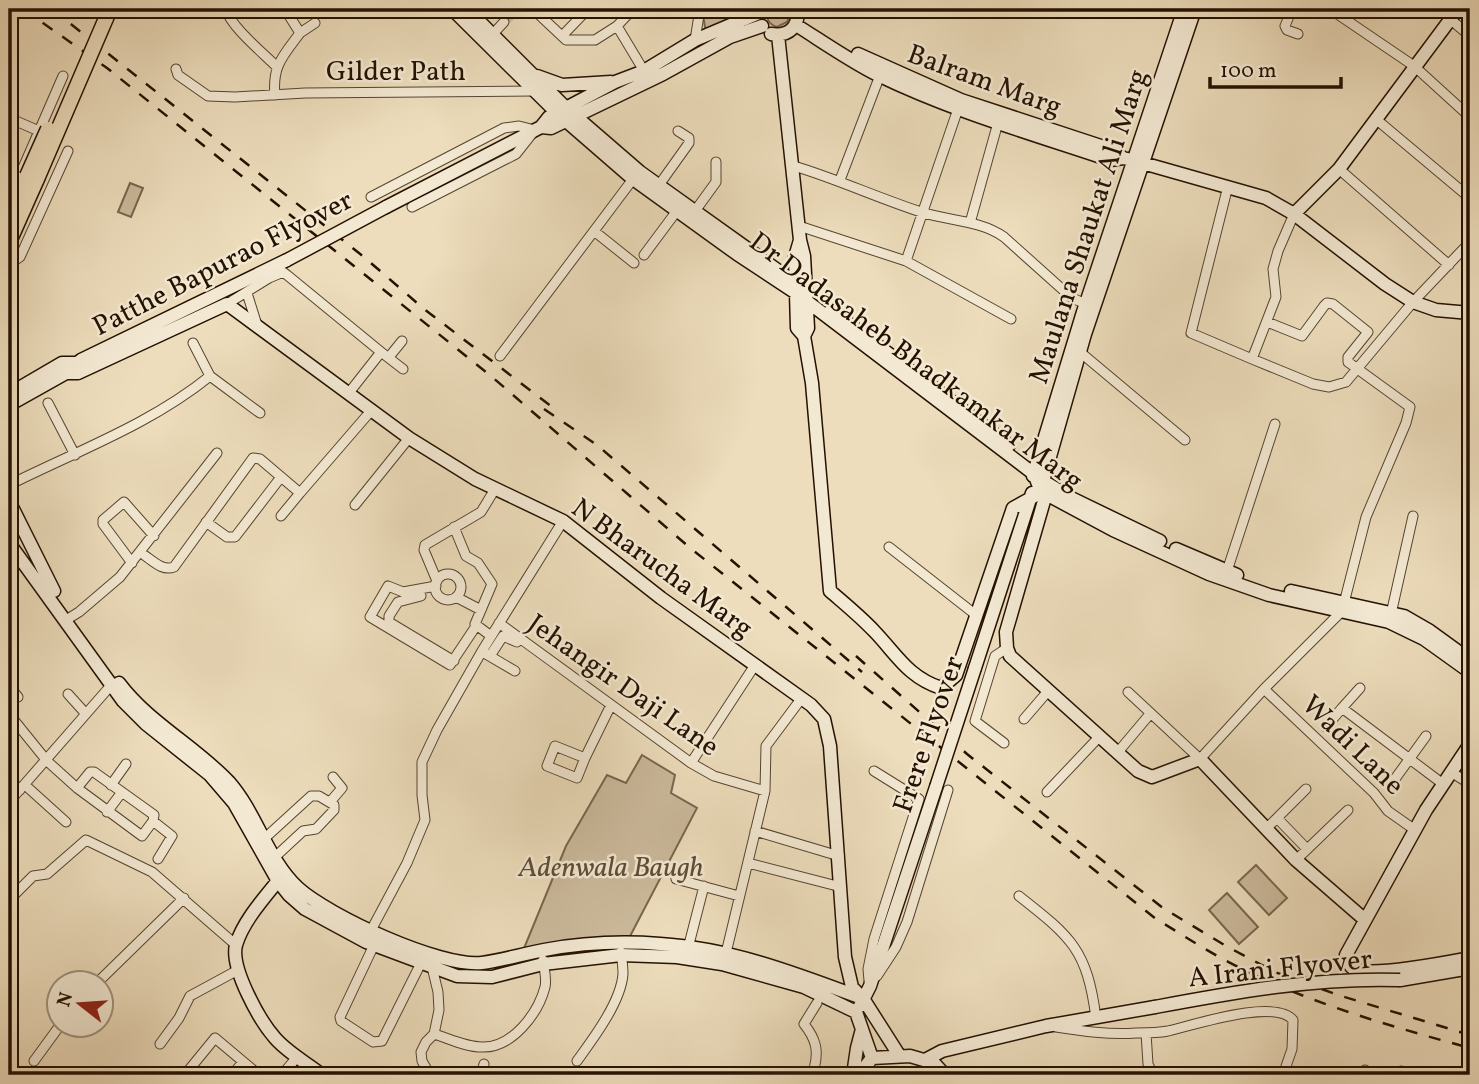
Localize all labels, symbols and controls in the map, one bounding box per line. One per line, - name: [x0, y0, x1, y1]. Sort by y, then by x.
- street label: Balram Marg: [901, 35, 1067, 127]
- scale bar: [1210, 46, 1341, 90]
- street label: Gilder Path: [326, 53, 466, 92]
- text: 100 m: [1220, 57, 1277, 86]
- street label: Maulana Shaukat Ali Marg: [1020, 64, 1159, 389]
- street label: Patthe Bapurao Flyover: [86, 182, 360, 347]
- street label: Dr Dadasaheb Bhadkamkar Marg: [740, 223, 1091, 501]
- street label: N Bharucha Marg: [563, 490, 760, 648]
- street label: Jehangir Daji Lane: [519, 605, 726, 767]
- street label: Frere Flyover: [884, 651, 975, 818]
- street label: Wadi Lane: [1292, 687, 1412, 805]
- park label: Adenwala Baugh: [517, 849, 704, 888]
- street label: A Irani Flyover: [1186, 940, 1374, 999]
- north arrow: [46, 968, 116, 1038]
- text: N: [51, 989, 80, 1010]

